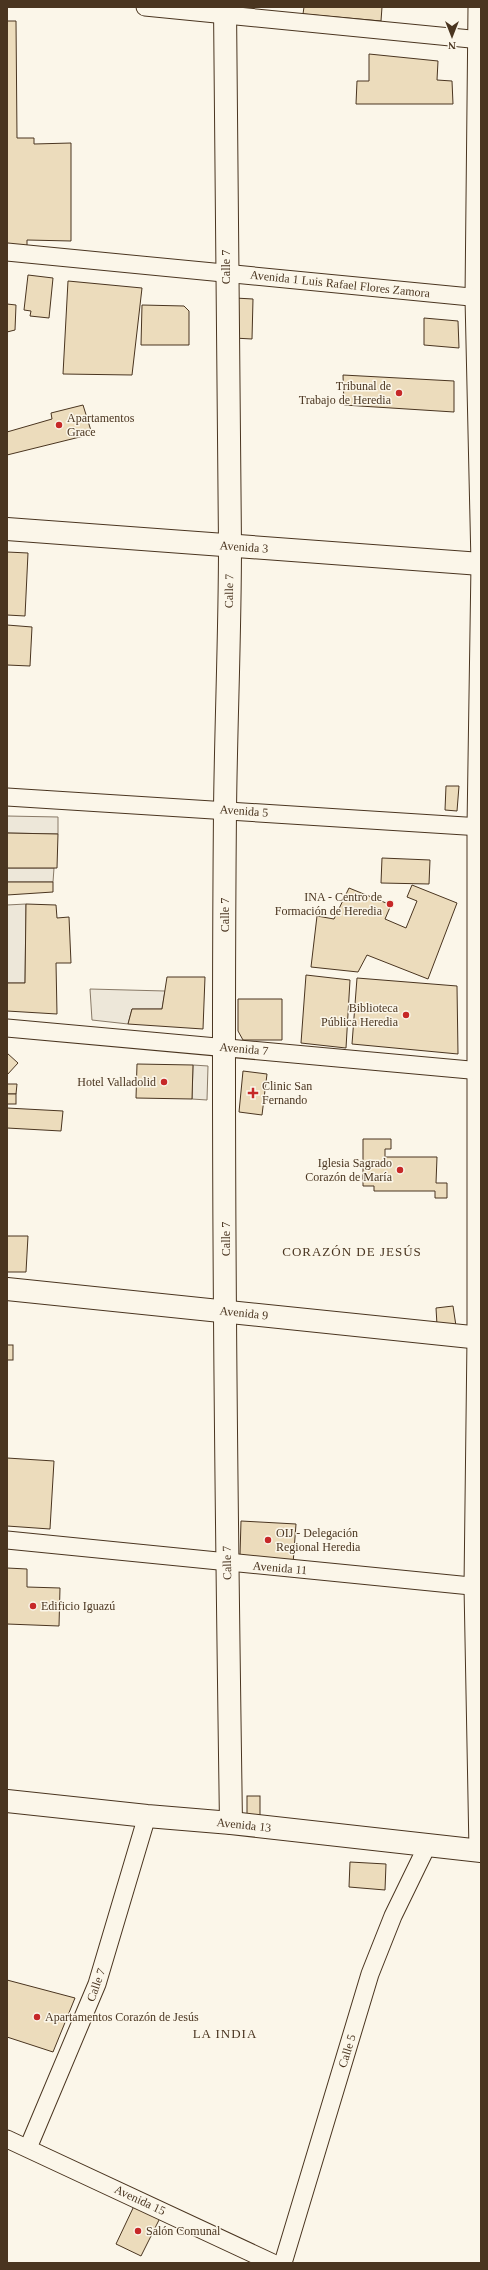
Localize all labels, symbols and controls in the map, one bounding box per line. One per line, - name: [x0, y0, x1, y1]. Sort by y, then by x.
- north arrow: [432, 16, 472, 56]
- text: N: [448, 40, 456, 52]
- street label: Calle 7: [219, 250, 233, 284]
- street label: Avenida 1 Luis Rafael Flores Zamora: [249, 268, 431, 300]
- place label: Tribunal de Trabajo de Heredia: [299, 379, 392, 407]
- marker: Tribunal de Trabajo de Heredia: [394, 388, 404, 398]
- place label: Apartamentos Grace: [67, 411, 135, 439]
- marker: Apartamentos Grace: [54, 420, 64, 430]
- street label: Avenida 3: [219, 538, 269, 556]
- street label: Calle 7: [222, 574, 236, 608]
- street label: Avenida 5: [219, 802, 269, 820]
- place label: INA - Centro de Formación de Heredia: [275, 890, 383, 918]
- street label: Calle 7: [218, 898, 232, 932]
- marker: INA - Centro de Formación de Heredia: [385, 899, 395, 909]
- place label: Biblioteca Pública Heredia: [321, 1001, 399, 1029]
- marker: Biblioteca Pública Heredia: [401, 1010, 411, 1020]
- street label: Avenida 7: [219, 1040, 269, 1058]
- place label: Hotel Valladolid: [77, 1075, 156, 1089]
- marker: Hotel Valladolid: [159, 1077, 169, 1087]
- place label: Clinic San Fernando: [262, 1079, 312, 1107]
- marker: Clinic San Fernando: [247, 1087, 259, 1099]
- place label: Iglesia Sagrado Corazón de María: [305, 1156, 393, 1184]
- marker: Iglesia Sagrado Corazón de María: [395, 1165, 405, 1175]
- street label: Calle 7: [219, 1222, 233, 1256]
- district label: CORAZÓN DE JESÚS: [282, 1244, 422, 1259]
- street label: Avenida 9: [219, 1303, 269, 1323]
- place label: OIJ - Delegación Regional Heredia: [276, 1526, 361, 1554]
- marker: OIJ - Delegación Regional Heredia: [263, 1535, 273, 1545]
- street label: Calle 7: [220, 1546, 234, 1580]
- street label: Avenida 11: [252, 1559, 308, 1577]
- place label: Edificio Iguazú: [41, 1599, 115, 1613]
- marker: Edificio Iguazú: [28, 1601, 38, 1611]
- street label: Avenida 13: [216, 1815, 272, 1835]
- street label: Calle 7: [84, 1966, 108, 2004]
- place label: Apartamentos Corazón de Jesús: [45, 2010, 199, 2024]
- marker: Apartamentos Corazón de Jesús: [32, 2012, 42, 2022]
- district label: LA INDIA: [193, 2026, 257, 2041]
- street label: Calle 5: [335, 2033, 359, 2069]
- street label: Avenida 15: [112, 2182, 168, 2218]
- place label: Salón Comunal: [146, 2224, 221, 2238]
- marker: Salón Comunal: [133, 2226, 143, 2236]

